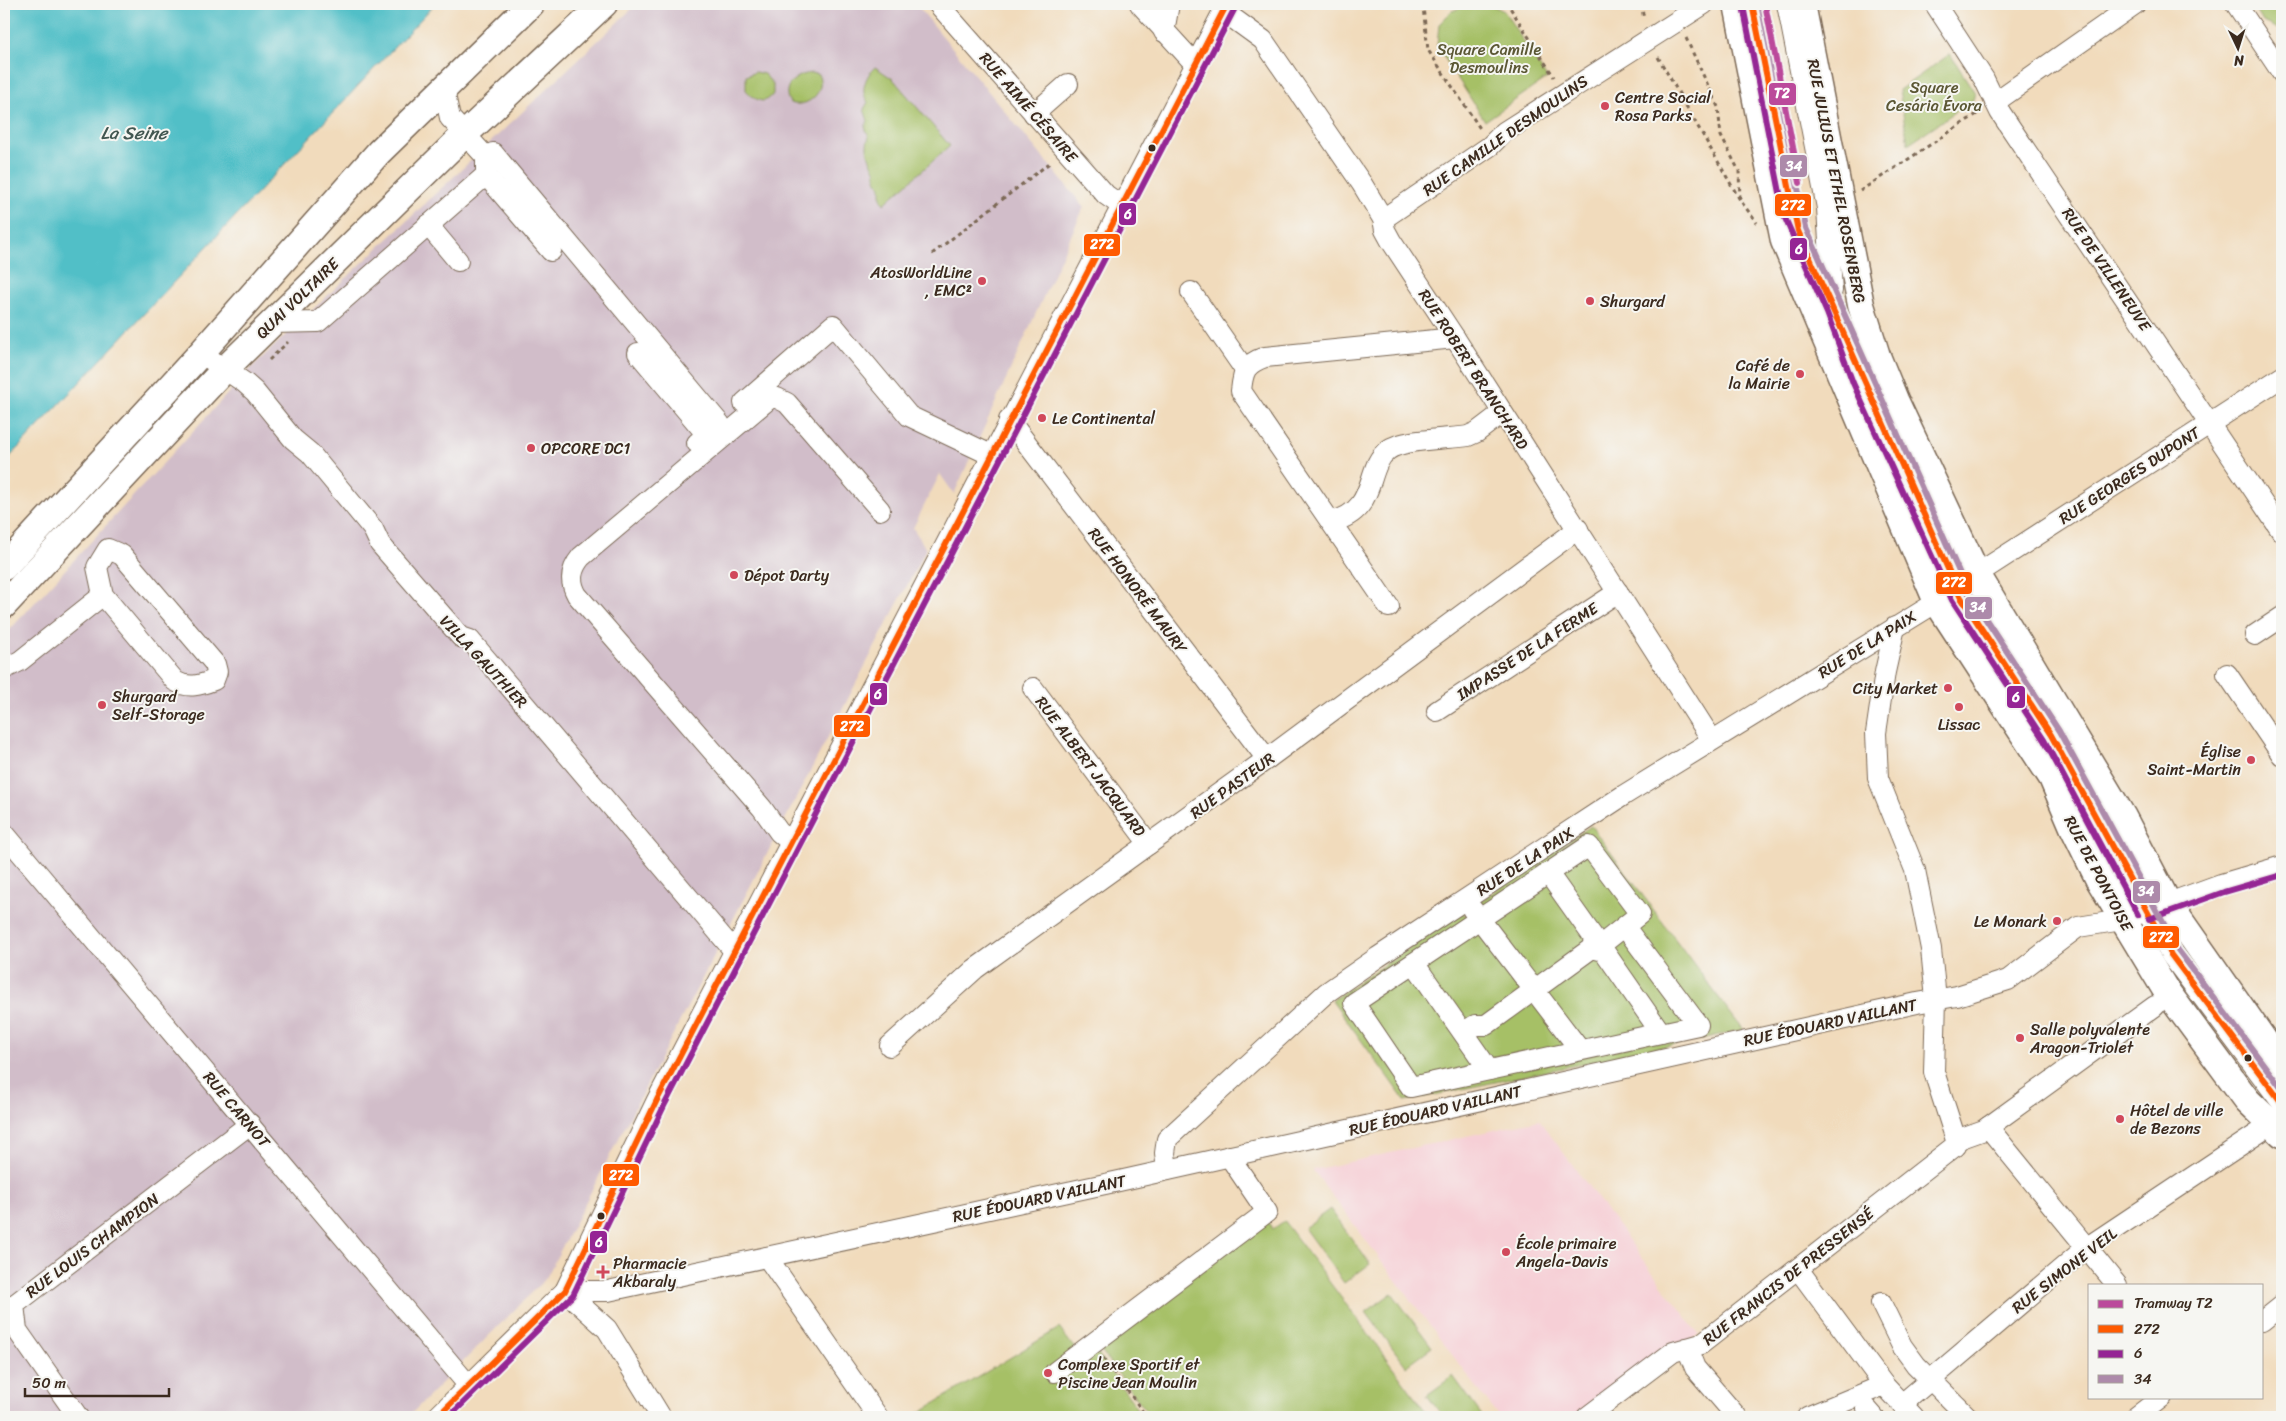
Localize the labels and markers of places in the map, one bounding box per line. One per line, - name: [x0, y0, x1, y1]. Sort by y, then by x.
- place label: Centre Social Rosa Parks: [1615, 83, 1711, 130]
- marker: Centre Social Rosa Parks: [1599, 100, 1611, 112]
- unlabelled marker: [1147, 143, 1157, 153]
- place label: AtosWorldLine , EMC²: [869, 258, 972, 305]
- marker: AtosWorldLine , EMC²: [976, 275, 988, 287]
- place label: Shurgard: [1600, 287, 1666, 316]
- marker: Shurgard: [1584, 295, 1596, 307]
- place label: Café de la Mairie: [1729, 351, 1790, 398]
- marker: Café de la Mairie: [1794, 368, 1806, 380]
- place label: Le Continental: [1052, 404, 1155, 433]
- marker: Le Continental: [1036, 412, 1048, 424]
- place label: OPCORE DC1: [541, 434, 631, 463]
- marker: OPCORE DC1: [525, 442, 537, 454]
- place label: Dépot Darty: [744, 561, 830, 590]
- marker: Dépot Darty: [728, 569, 740, 581]
- place label: City Market: [1853, 674, 1938, 703]
- place label: Shurgard Self-Storage: [112, 682, 205, 729]
- marker: City Market: [1942, 682, 1954, 694]
- marker: Shurgard Self-Storage: [96, 699, 108, 711]
- marker: Lissac: [1953, 701, 1965, 713]
- place label: Lissac: [1938, 710, 1980, 739]
- place label: Église Saint-Martin: [2147, 737, 2241, 784]
- marker: Église Saint-Martin: [2245, 754, 2257, 766]
- place label: Le Monark: [1974, 907, 2047, 936]
- marker: Le Monark: [2051, 915, 2063, 927]
- place label: Salle polyvalente Aragon-Triolet: [2029, 1015, 2150, 1062]
- marker: Salle polyvalente Aragon-Triolet: [2014, 1032, 2026, 1044]
- unlabelled marker: [2243, 1053, 2253, 1063]
- place label: Hôtel de ville de Bezons: [2130, 1096, 2223, 1143]
- marker: Hôtel de ville de Bezons: [2114, 1113, 2126, 1125]
- unlabelled marker: [596, 1211, 606, 1221]
- place label: École primaire Angela-Davis: [1515, 1229, 1617, 1276]
- marker: École primaire Angela-Davis: [1500, 1246, 1512, 1258]
- place label: Pharmacie Akbaraly: [612, 1249, 687, 1296]
- marker: Pharmacie Akbaraly: [597, 1266, 609, 1278]
- place label: Complexe Sportif et Piscine Jean Moulin: [1058, 1350, 1200, 1397]
- marker: Complexe Sportif et Piscine Jean Moulin: [1042, 1367, 1054, 1379]

